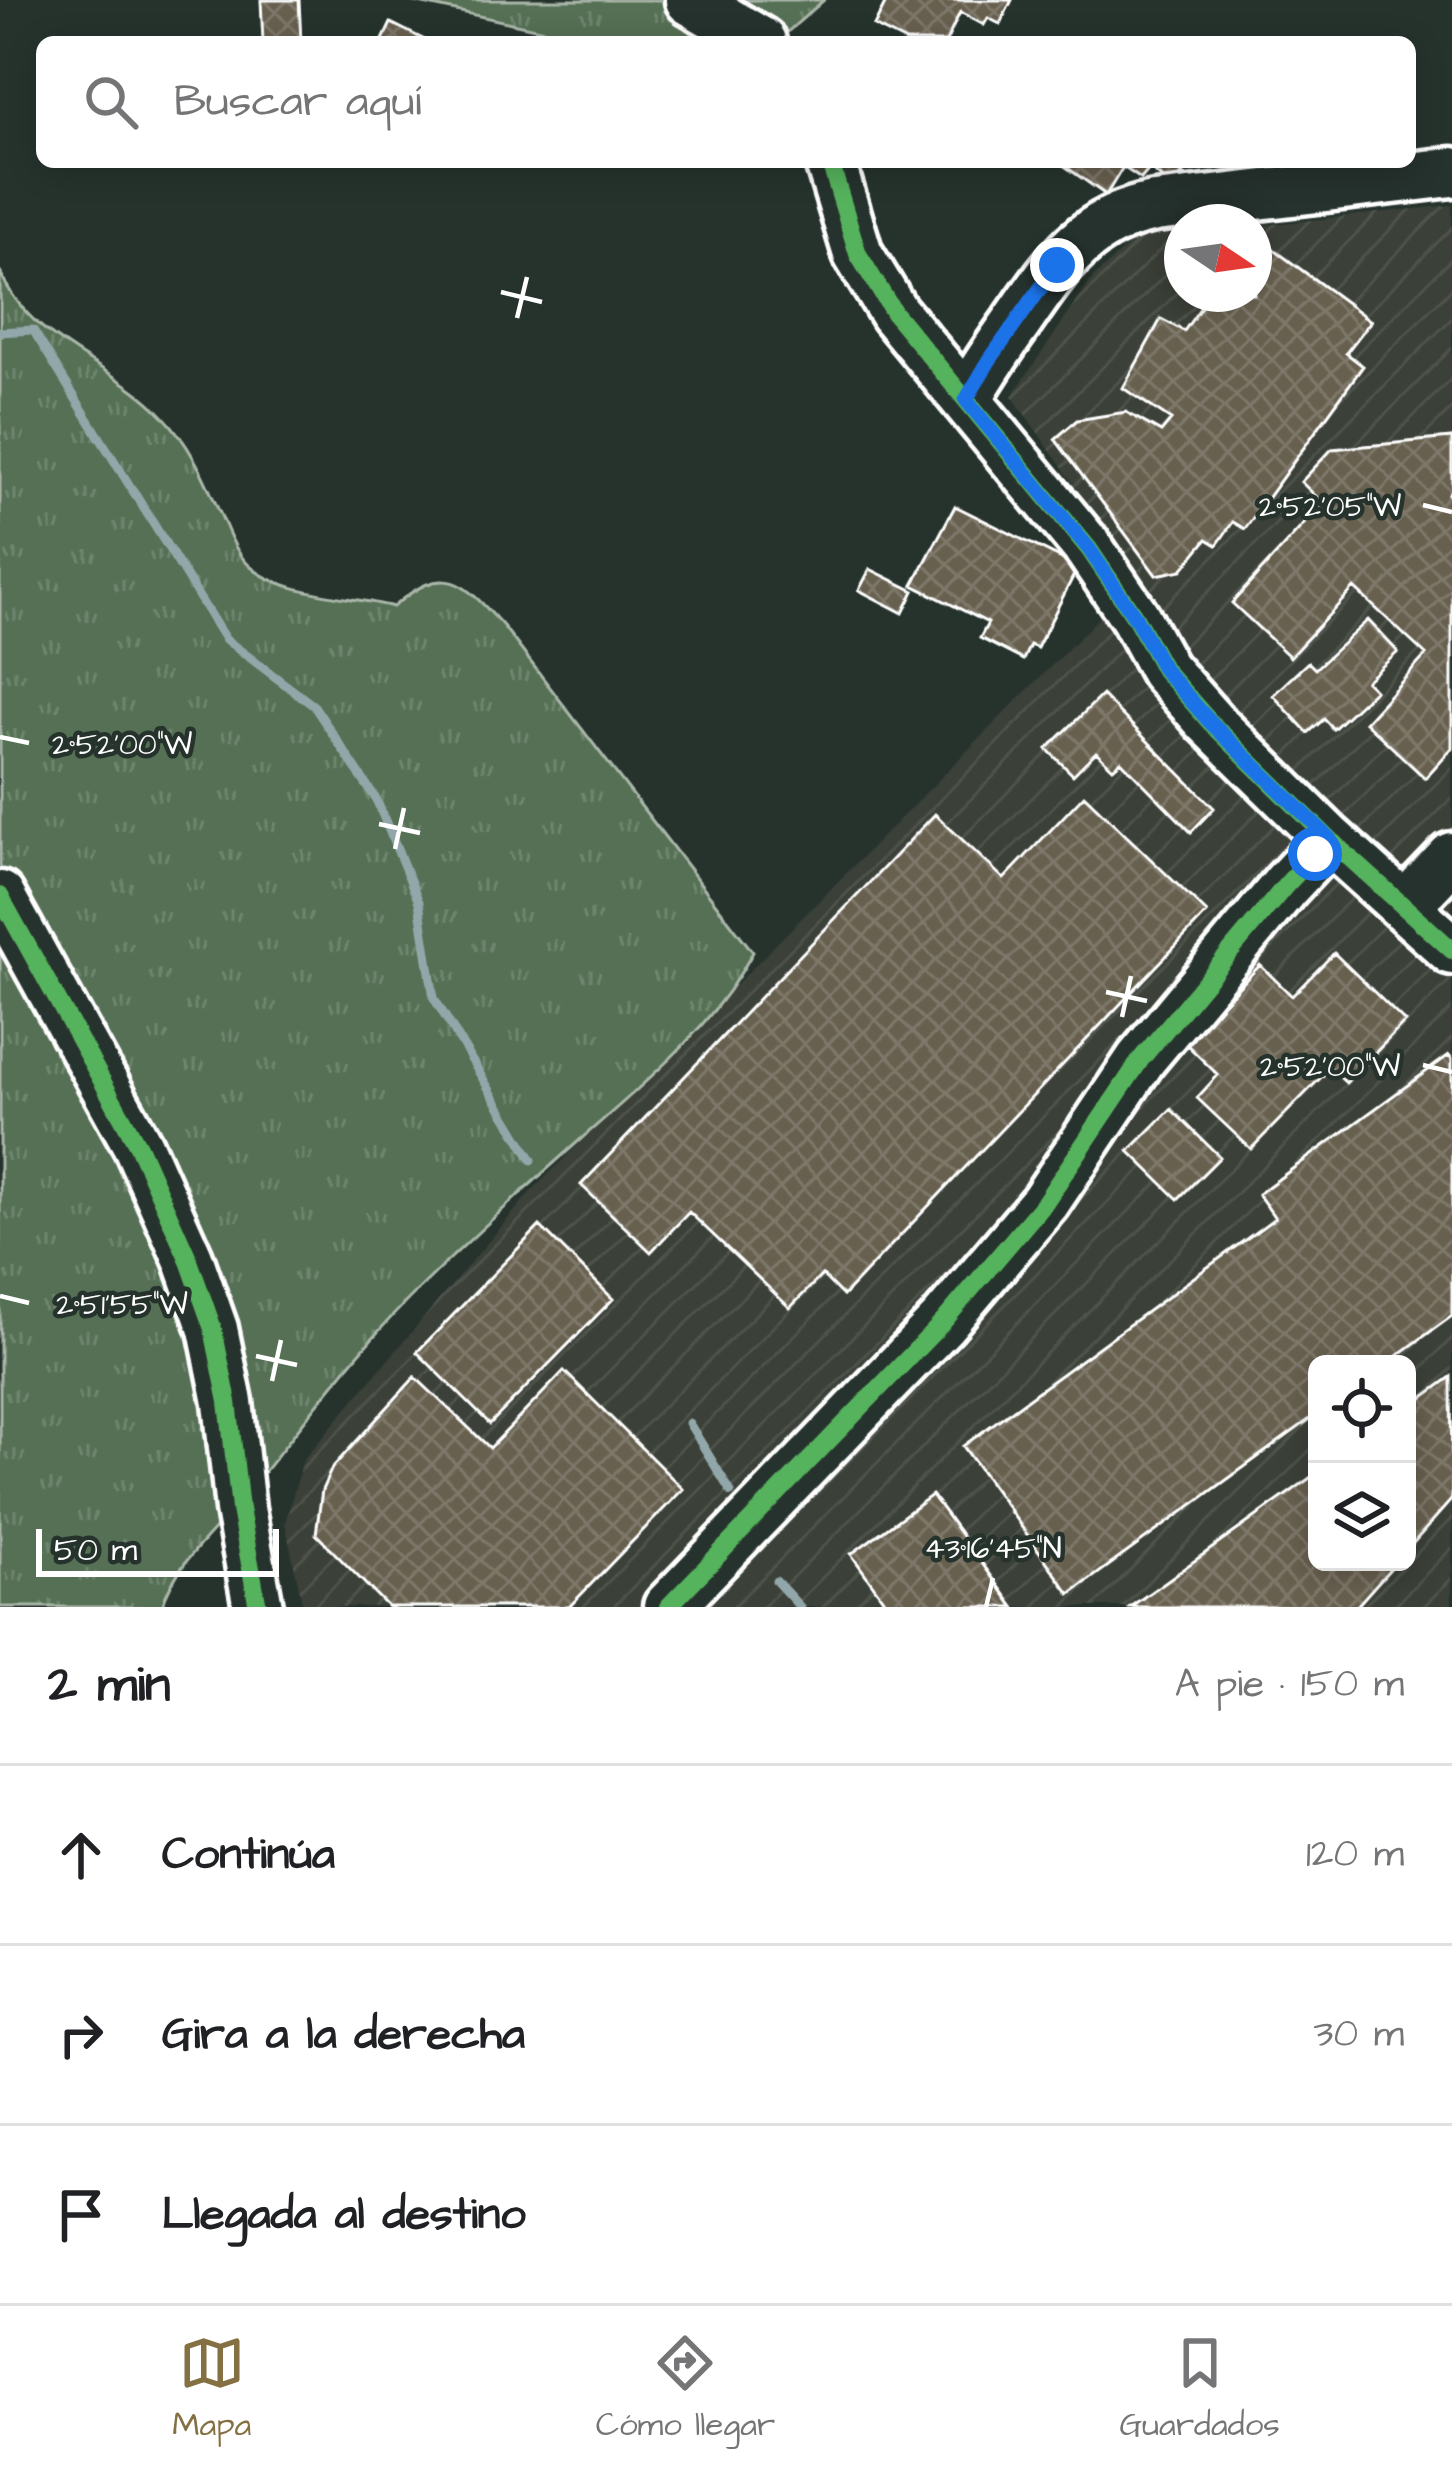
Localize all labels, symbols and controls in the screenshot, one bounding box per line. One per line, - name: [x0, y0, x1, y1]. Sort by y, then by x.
- search box: [36, 36, 1416, 168]
- icon: search: [78, 69, 144, 135]
- text: Buscar aquí: [174, 71, 421, 133]
- north arrow: [1164, 204, 1272, 312]
- route end: [1030, 238, 1084, 292]
- text: 2°52'05"W: [1259, 486, 1401, 528]
- text: 2°52'00"W: [52, 724, 192, 766]
- route start: [1288, 827, 1342, 881]
- text: 2°52'00"W: [1260, 1046, 1400, 1088]
- text: 2°51'55"W: [56, 1284, 188, 1326]
- map controls: [1308, 1355, 1416, 1571]
- button: locate: [1308, 1355, 1416, 1463]
- button: layers: [1308, 1463, 1416, 1571]
- scale bar: [36, 1523, 279, 1576]
- text: 50 m: [54, 1527, 137, 1573]
- text: 43°16'45"N: [924, 1528, 1062, 1570]
- text: 2 min: [48, 1650, 171, 1721]
- text: A pie · 150 m: [1175, 1658, 1404, 1712]
- icon: ahead: [48, 1822, 114, 1888]
- text: Continúa: [162, 1824, 335, 1886]
- text: 120 m: [1306, 1828, 1404, 1882]
- icon: right: [48, 2002, 114, 2068]
- text: Gira a la derecha: [162, 2004, 525, 2066]
- text: 30 m: [1314, 2008, 1404, 2062]
- icon: arrive: [48, 2182, 114, 2248]
- text: Llegada al destino: [162, 2184, 525, 2246]
- tab: Mapa: [172, 2330, 251, 2448]
- tab: Cómo llegar: [596, 2330, 775, 2448]
- tab: Guardados: [1120, 2330, 1280, 2448]

